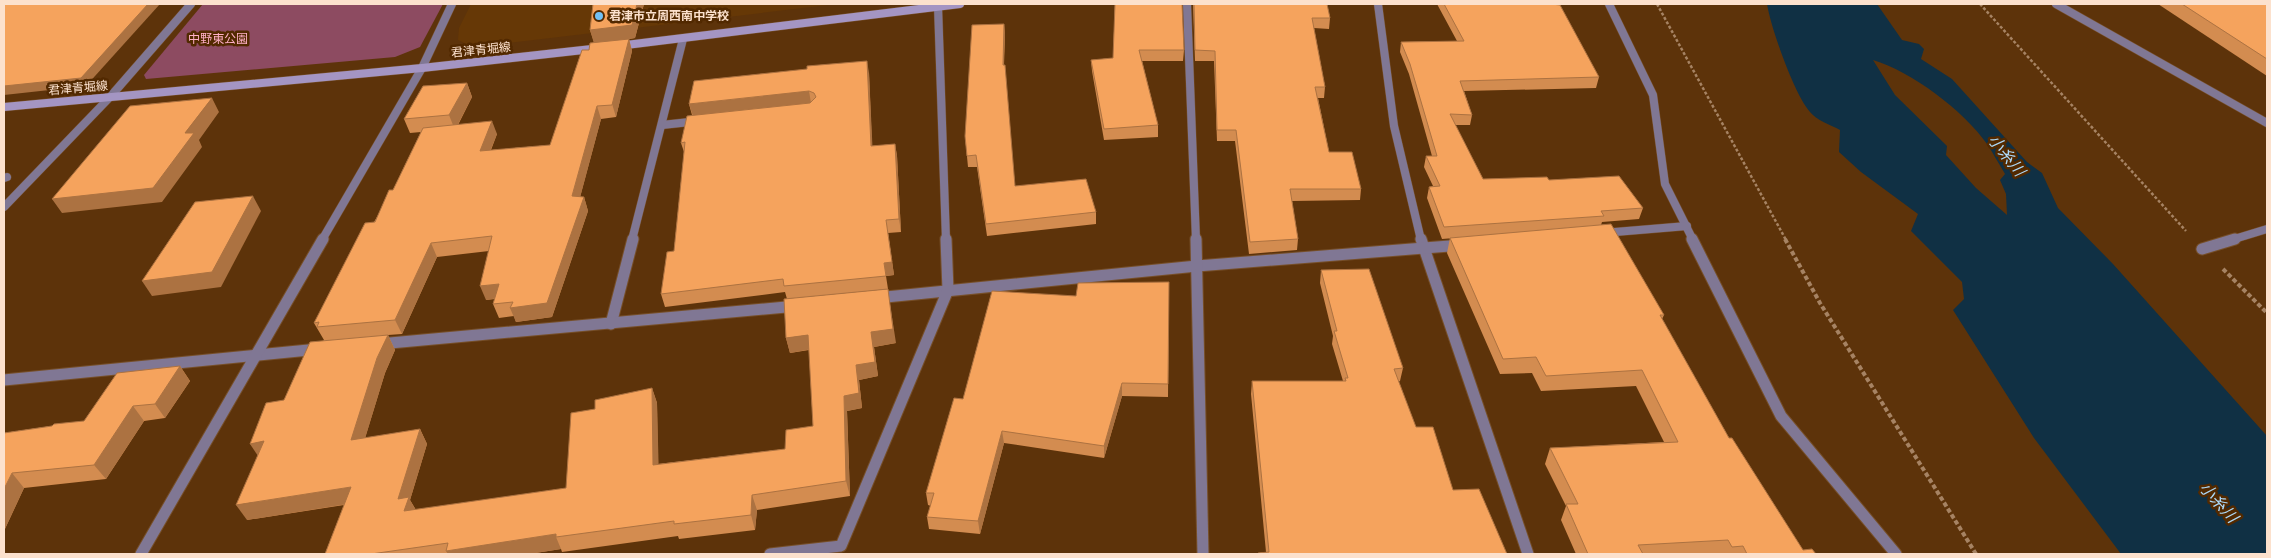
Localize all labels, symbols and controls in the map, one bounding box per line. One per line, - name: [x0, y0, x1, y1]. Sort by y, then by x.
- place label: 君津市立周西南中学校: [609, 7, 729, 24]
- marker: 君津市立周西南中学校: [593, 10, 605, 22]
- park label: 中野東公園: [188, 30, 248, 47]
- street label: 君津青堀線: [450, 38, 512, 61]
- street label: 君津青堀線: [47, 76, 109, 99]
- water label: 小糸川: [1983, 129, 2032, 183]
- water label: 小糸川: [2194, 477, 2245, 529]

